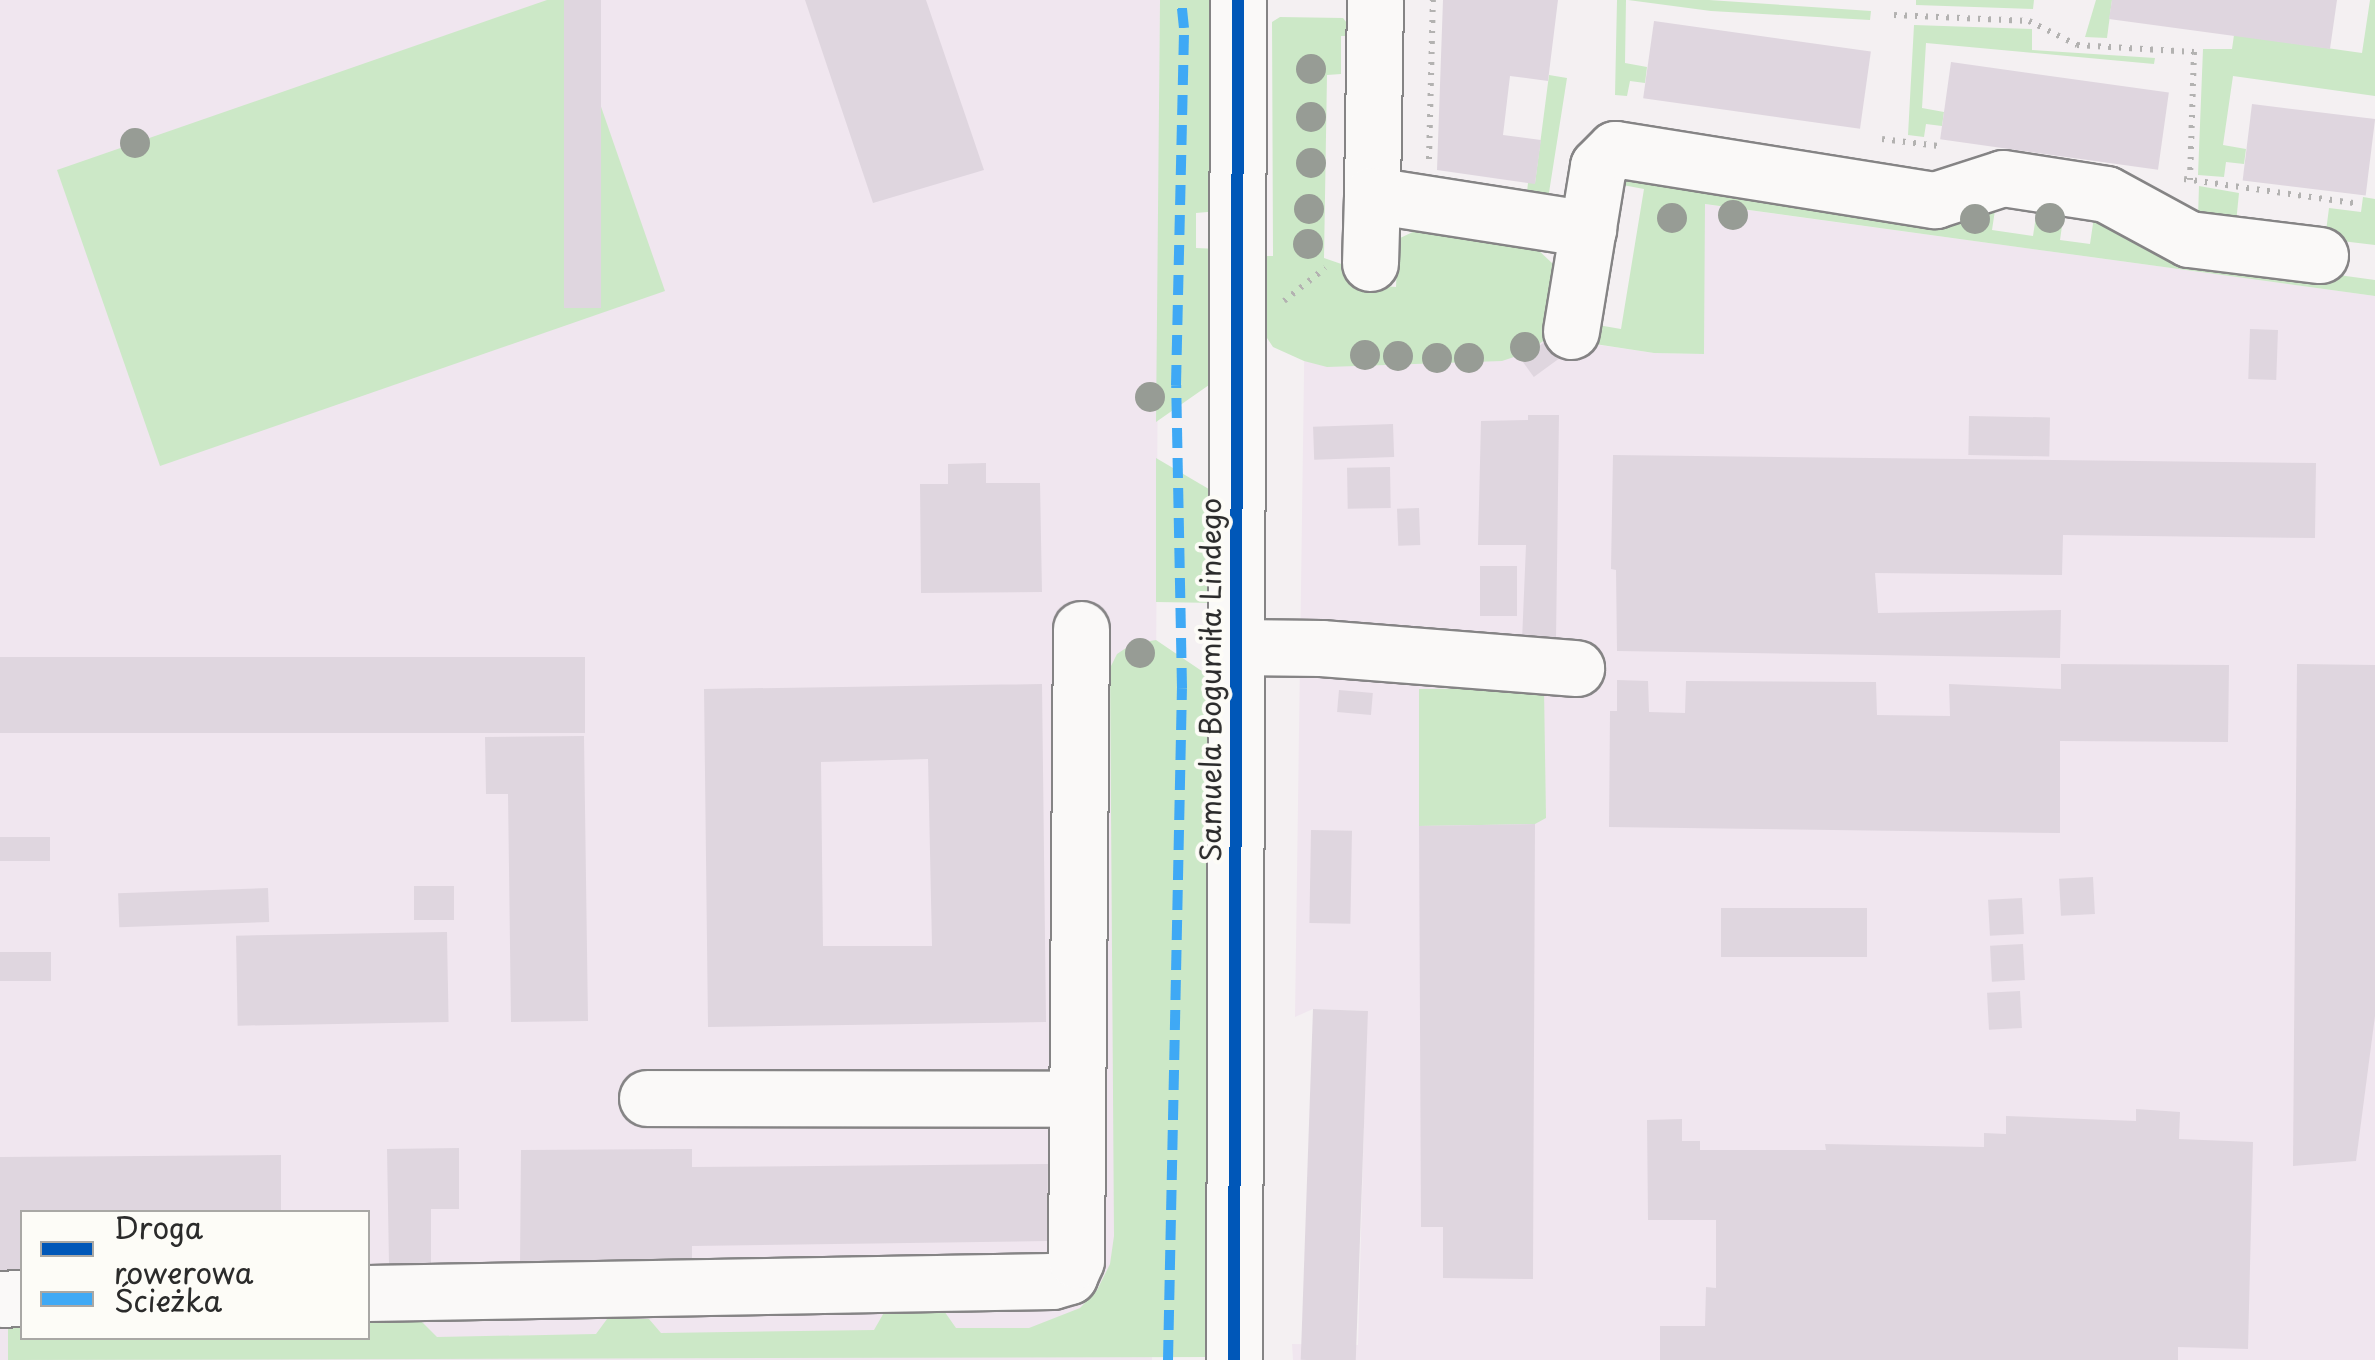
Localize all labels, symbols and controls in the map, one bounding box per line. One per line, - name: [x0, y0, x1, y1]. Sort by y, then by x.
- street label: Samuela Bogumiła Lindego: [1193, 498, 1227, 862]
- text: Droga rowerowa: [114, 1204, 253, 1294]
- legend: [20, 1210, 370, 1340]
- text: Ścieżka: [114, 1277, 222, 1322]

